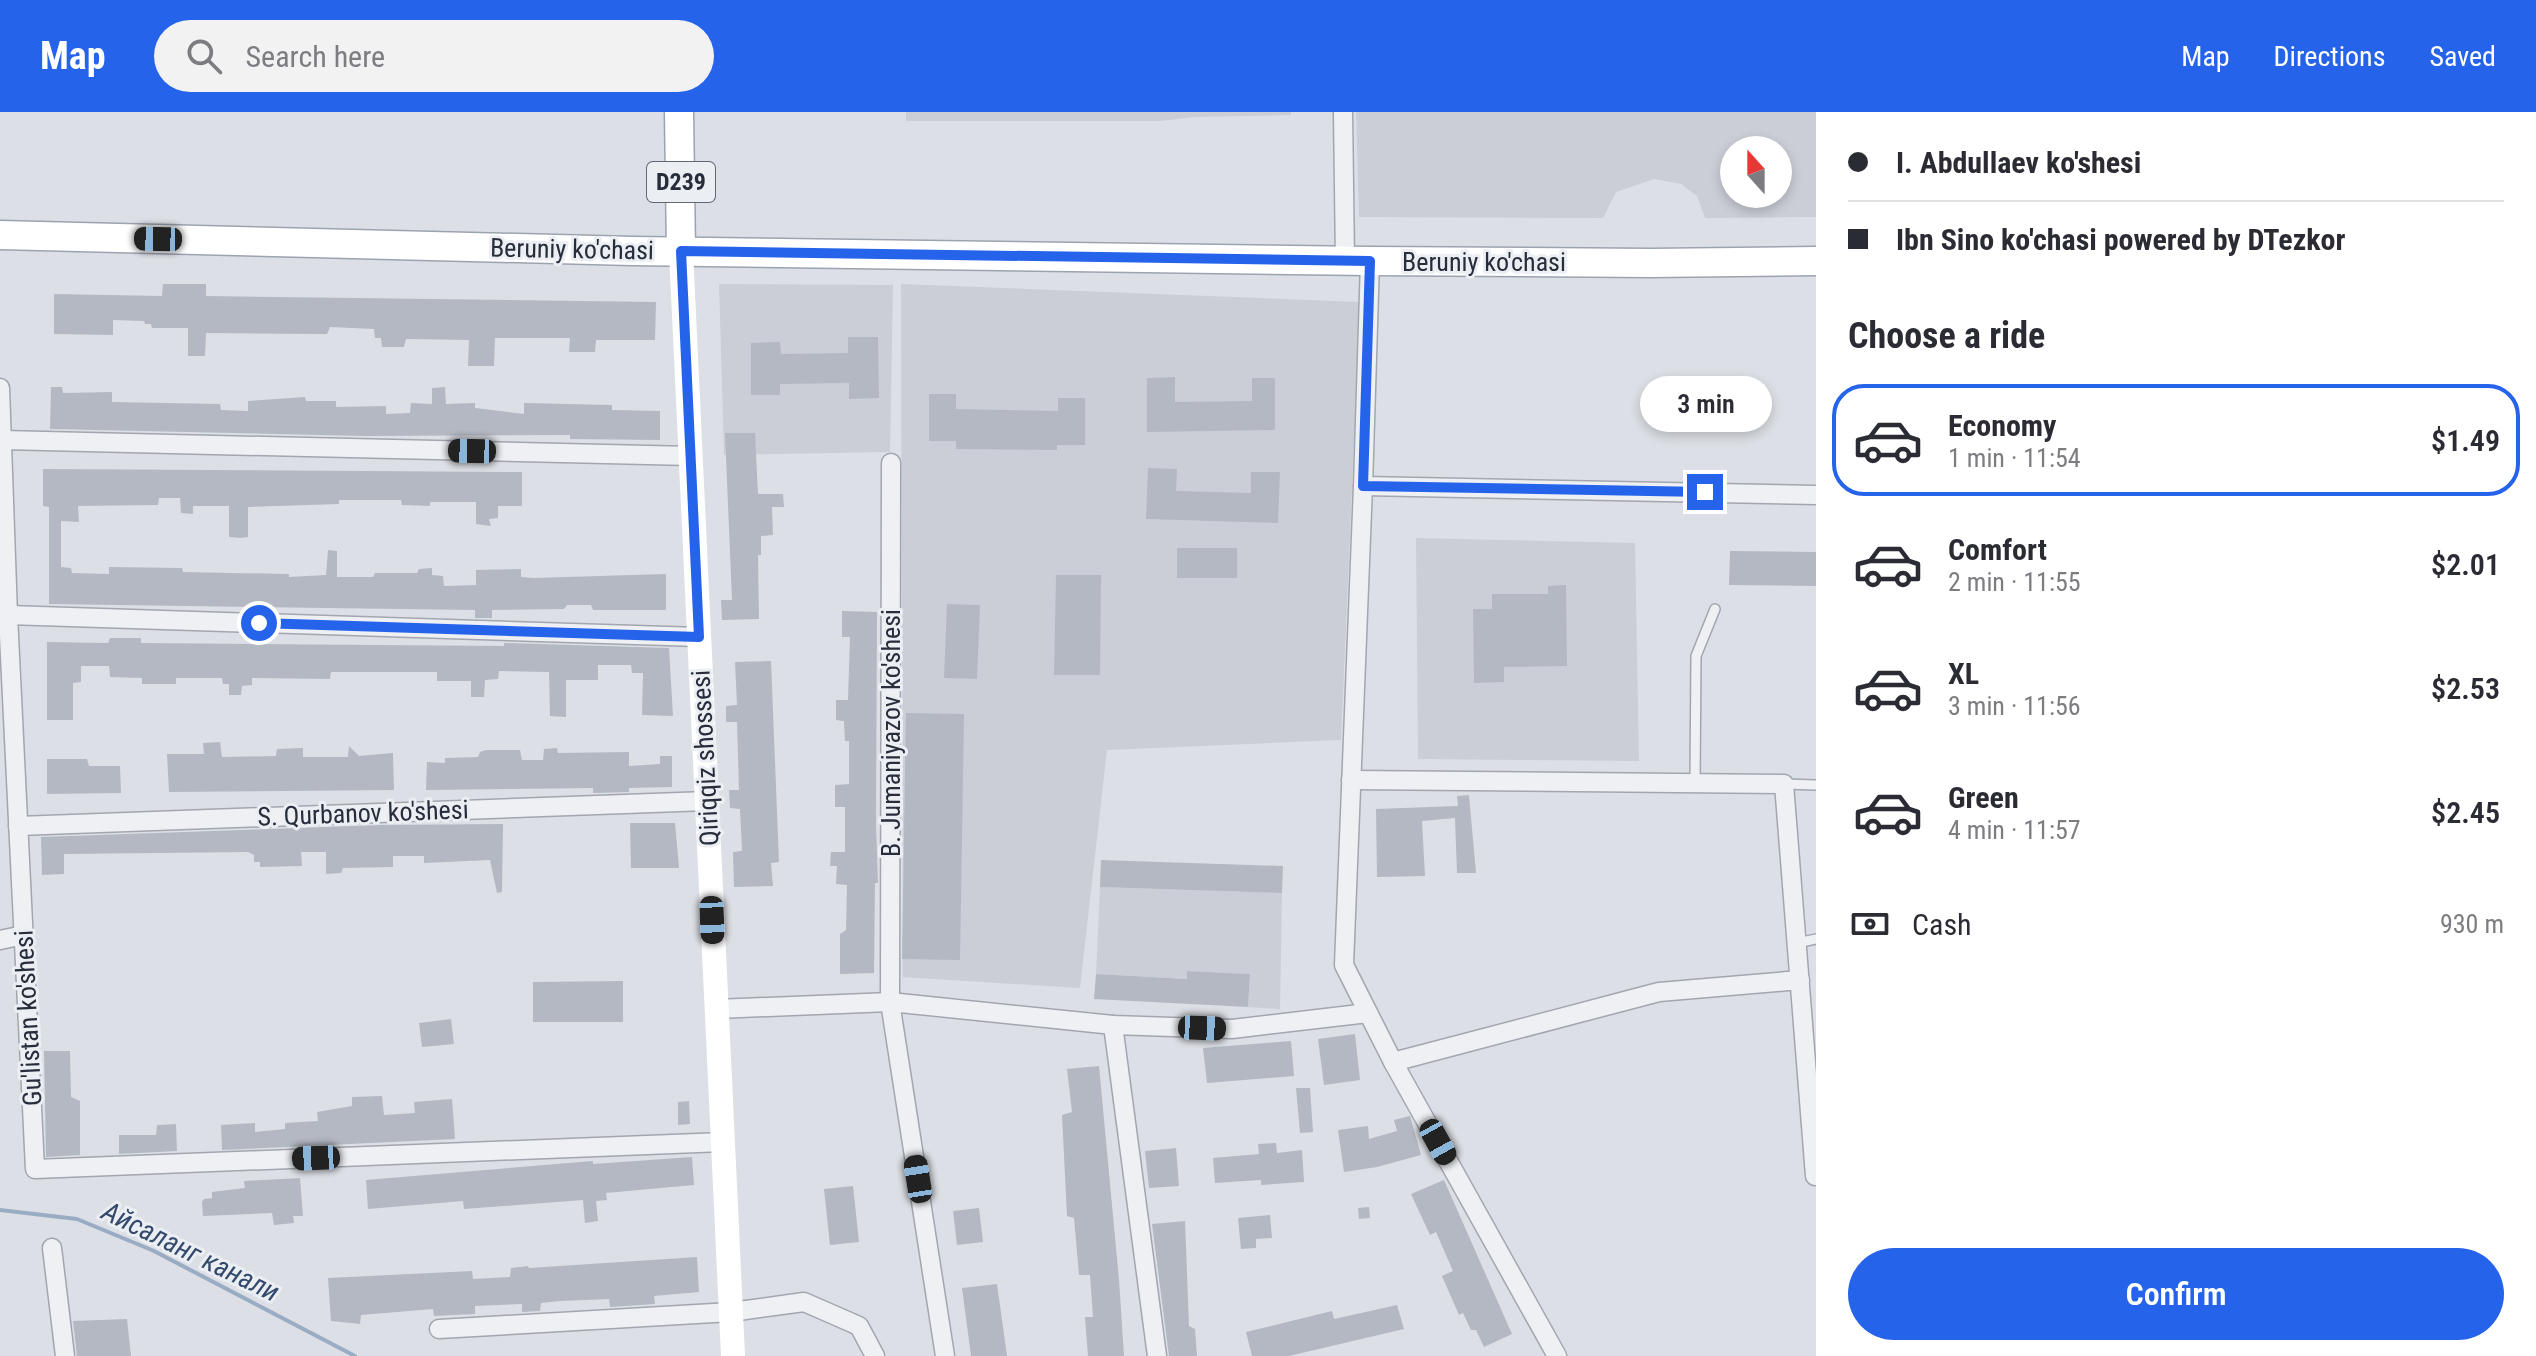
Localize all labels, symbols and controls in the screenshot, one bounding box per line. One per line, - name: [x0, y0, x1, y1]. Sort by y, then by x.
- search box: [154, 20, 714, 92]
- text: Map: [40, 34, 106, 78]
- icon: search: [182, 34, 226, 78]
- text: Search here: [246, 39, 385, 74]
- text: Map: [2181, 40, 2230, 73]
- text: Directions: [2274, 40, 2385, 73]
- text: Saved: [2429, 40, 2496, 73]
- north arrow: [1720, 136, 1792, 208]
- map controls: [1720, 136, 1792, 208]
- text: I. Abdullaev ko'shesi: [1896, 145, 2141, 180]
- road number: D239: [647, 162, 715, 202]
- text: Ibn Sino ko'chasi powered by DTezkor: [1896, 222, 2345, 257]
- car: [134, 227, 182, 251]
- street label: Beruniy ko'chasi: [490, 233, 654, 265]
- street label: Beruniy ko'chasi: [1402, 247, 1566, 277]
- text: Choose a ride: [1848, 315, 2045, 357]
- callout: 3 min: [1639, 376, 1771, 432]
- text: 3 min: [1677, 389, 1735, 419]
- icon: car: [1852, 404, 1924, 476]
- text: Economy: [1948, 408, 2056, 443]
- text: $1.49: [2431, 423, 2500, 458]
- car: [448, 439, 496, 463]
- text: 1 min · 11:54: [1948, 443, 2081, 473]
- route end: [1687, 474, 1723, 510]
- icon: car: [1852, 528, 1924, 600]
- text: Comfort: [1948, 532, 2047, 567]
- text: $2.01: [2431, 547, 2500, 582]
- text: 2 min · 11:55: [1948, 567, 2081, 597]
- route start: [241, 605, 277, 641]
- street label: B. Jumaniyazov ko'shesi: [876, 609, 906, 857]
- icon: car: [1852, 652, 1924, 724]
- text: XL: [1948, 656, 1979, 691]
- street label: Qiriqqiz shossesi: [685, 669, 725, 847]
- text: $2.53: [2431, 671, 2500, 706]
- text: 3 min · 11:56: [1948, 691, 2081, 721]
- icon: car: [1852, 776, 1924, 848]
- text: Green: [1948, 780, 2019, 815]
- street label: S. Qurbanov ko'shesi: [257, 794, 469, 832]
- text: $2.45: [2431, 795, 2500, 830]
- text: 4 min · 11:57: [1948, 815, 2081, 845]
- car: [699, 896, 725, 944]
- icon: cash: [1848, 902, 1892, 946]
- text: Cash: [1912, 907, 1972, 942]
- text: 930 m: [2440, 909, 2504, 939]
- street label: Gu'listan ko'shesi: [8, 929, 48, 1107]
- car: [1178, 1015, 1226, 1041]
- car: [1416, 1115, 1460, 1169]
- car: [292, 1145, 340, 1171]
- car: [902, 1153, 934, 1205]
- water label: Айсаланг канали: [96, 1194, 285, 1309]
- button: Confirm: [1848, 1248, 2504, 1340]

